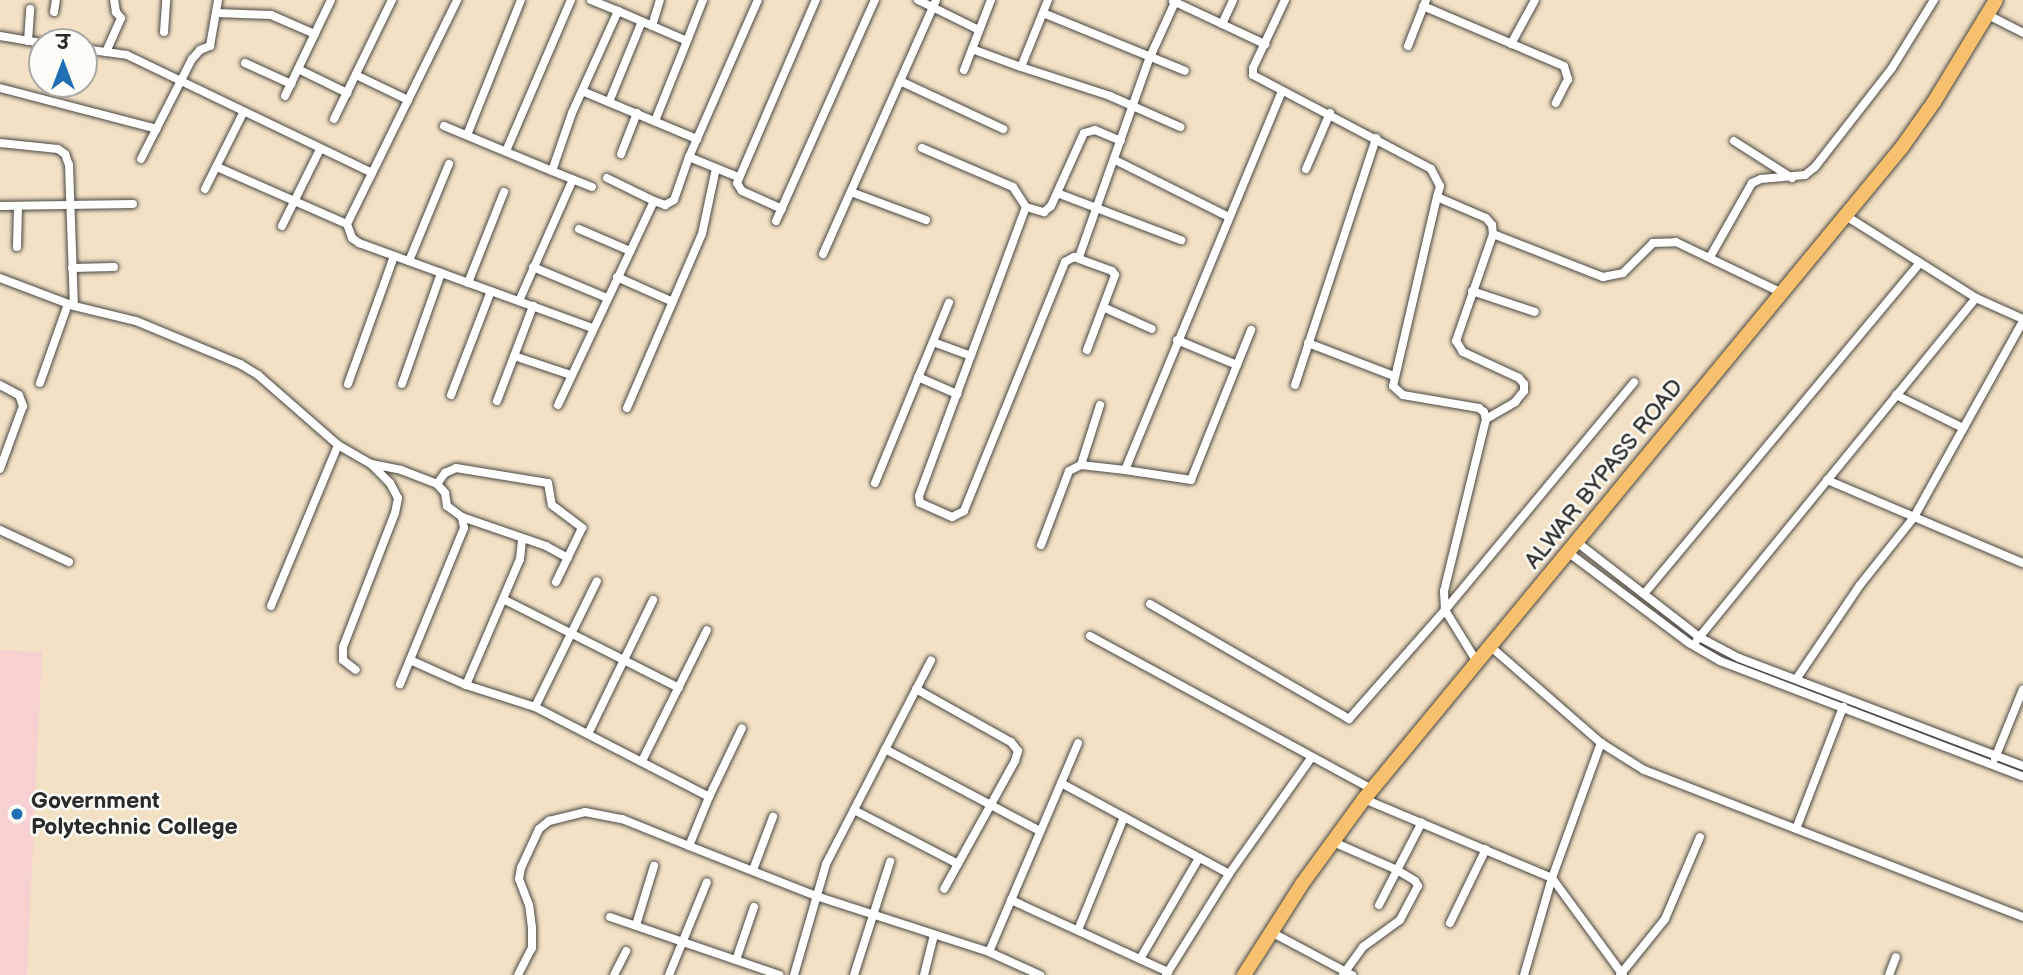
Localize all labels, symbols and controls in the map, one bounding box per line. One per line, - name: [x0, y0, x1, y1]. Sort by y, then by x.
- north arrow: [28, 28, 98, 98]
- text: उ: [57, 32, 69, 55]
- street label: ALWAR BYPASS ROAD: [1519, 373, 1689, 575]
- place label: Government Polytechnic College: [31, 787, 238, 841]
- marker: Government Polytechnic College: [9, 806, 25, 822]

